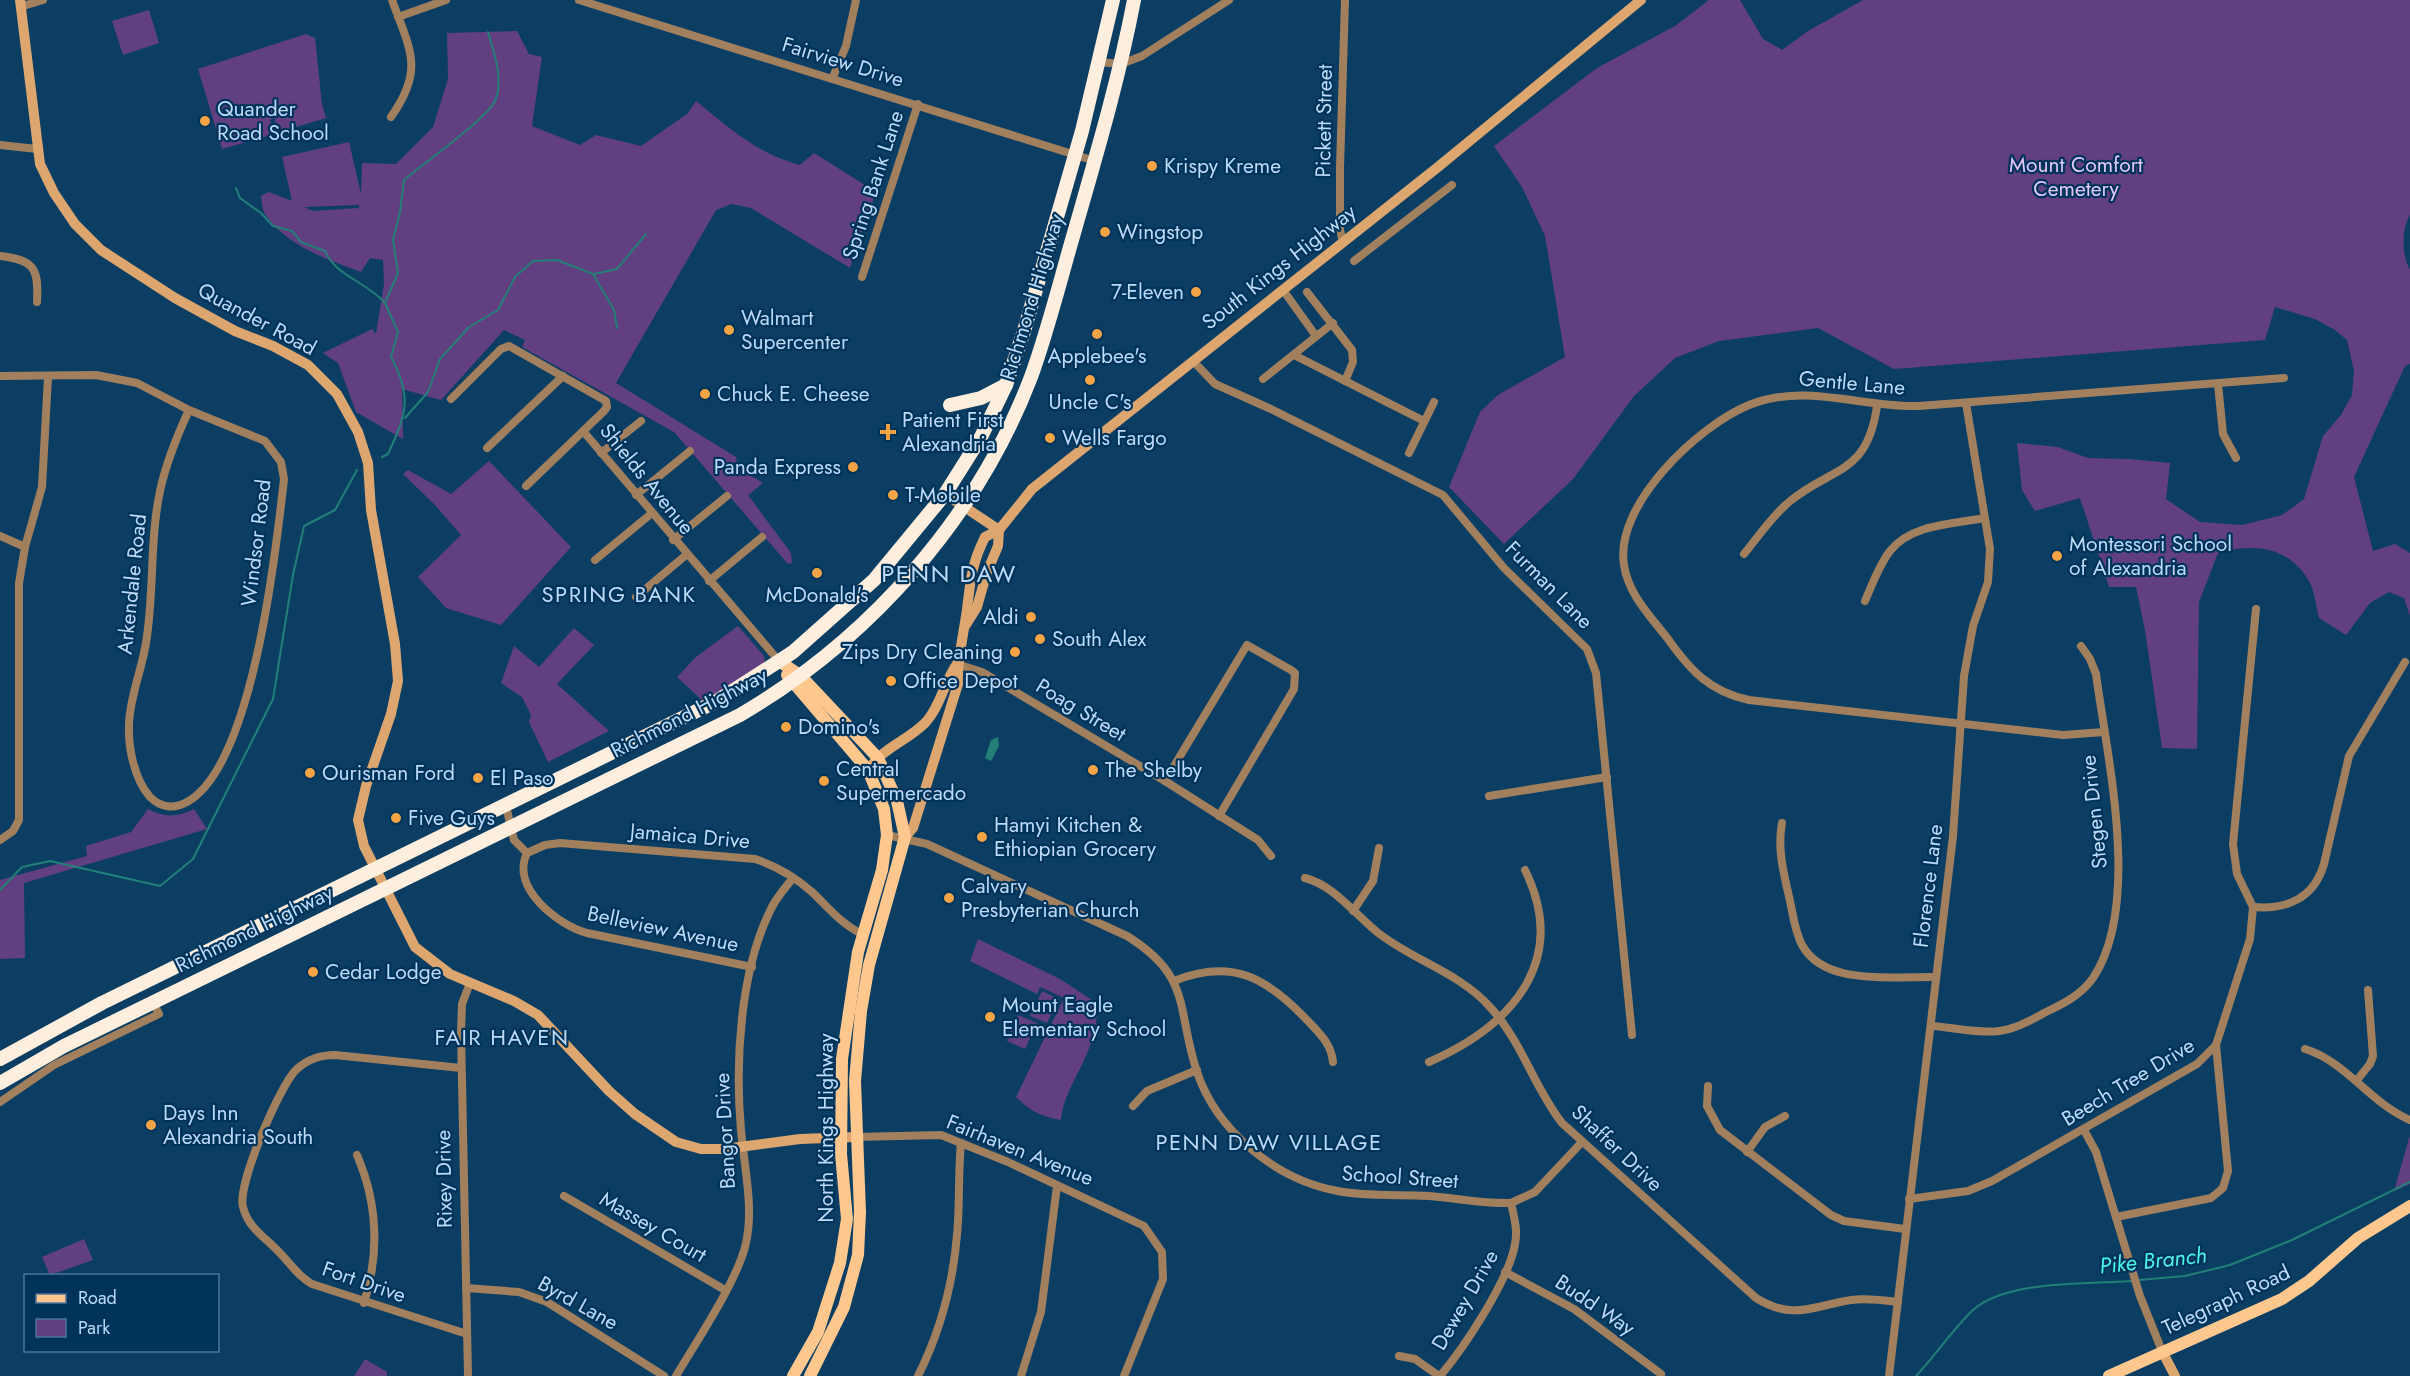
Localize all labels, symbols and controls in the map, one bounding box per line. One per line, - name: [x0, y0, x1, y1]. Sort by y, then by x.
- street label: Fairview Drive: [778, 29, 908, 95]
- street label: Pickett Street: [1308, 64, 1340, 178]
- place label: Quander Road School: [217, 94, 329, 148]
- street label: Spring Bank Lane: [835, 106, 911, 263]
- marker: Quander Road School: [198, 114, 212, 128]
- park label: Mount Comfort Cemetery: [2009, 150, 2143, 204]
- place label: Krispy Kreme: [1164, 151, 1281, 181]
- marker: Krispy Kreme: [1145, 159, 1159, 173]
- street label: South Kings Highway: [1196, 197, 1363, 337]
- street label: Richmond Highway: [992, 210, 1072, 384]
- place label: Wingstop: [1117, 217, 1203, 247]
- marker: Wingstop: [1098, 225, 1112, 239]
- street label: Quander Road: [192, 275, 322, 363]
- place label: 7-Eleven: [1111, 277, 1184, 307]
- marker: 7-Eleven: [1189, 285, 1203, 299]
- place label: Walmart Supercenter: [741, 303, 849, 357]
- marker: Walmart Supercenter: [722, 323, 736, 337]
- marker: Applebee's: [1090, 327, 1104, 341]
- place label: Applebee's: [1048, 341, 1146, 371]
- street label: Gentle Lane: [1798, 363, 1907, 403]
- marker: Uncle C's: [1083, 373, 1097, 387]
- place label: Chuck E. Cheese: [717, 379, 870, 409]
- marker: Chuck E. Cheese: [698, 387, 712, 401]
- place label: Uncle C's: [1049, 387, 1131, 417]
- place label: Patient First Alexandria: [902, 405, 1003, 459]
- street label: Shields Avenue: [593, 417, 701, 541]
- marker: Patient First Alexandria: [879, 423, 897, 441]
- place label: Wells Fargo: [1062, 423, 1167, 453]
- marker: Wells Fargo: [1043, 431, 1057, 445]
- place label: Panda Express: [714, 452, 841, 482]
- marker: Panda Express: [846, 460, 860, 474]
- street label: Windsor Road: [233, 478, 279, 608]
- place label: T-Mobile: [905, 480, 981, 510]
- marker: T-Mobile: [886, 488, 900, 502]
- street label: Arkendale Road: [110, 512, 154, 656]
- place label: Montessori School of Alexandria: [2069, 529, 2232, 583]
- street label: Furman Lane: [1498, 534, 1600, 636]
- marker: Montessori School of Alexandria: [2050, 549, 2064, 563]
- district label: PENN DAW: [881, 556, 1017, 591]
- marker: McDonald's: [810, 566, 824, 580]
- district label: SPRING BANK: [542, 578, 696, 610]
- place label: McDonald's: [765, 580, 869, 610]
- place label: Aldi: [983, 602, 1019, 632]
- marker: Aldi: [1024, 610, 1038, 624]
- place label: South Alex: [1052, 624, 1147, 654]
- marker: South Alex: [1033, 632, 1047, 646]
- place label: Zips Dry Cleaning: [842, 637, 1003, 667]
- marker: Zips Dry Cleaning: [1008, 645, 1022, 659]
- street label: Richmond Highway: [605, 660, 773, 765]
- place label: Office Depot: [903, 666, 1018, 696]
- street label: Poag Street: [1030, 671, 1132, 749]
- marker: Office Depot: [884, 674, 898, 688]
- place label: Domino's: [798, 712, 880, 742]
- marker: Domino's: [779, 720, 793, 734]
- street label: Stegen Drive: [2073, 753, 2115, 870]
- place label: Central Supermercado: [836, 754, 966, 808]
- place label: The Shelby: [1105, 755, 1203, 785]
- place label: Ourisman Ford: [322, 758, 455, 788]
- place label: El Paso: [490, 763, 554, 793]
- marker: The Shelby: [1086, 763, 1100, 777]
- marker: Ourisman Ford: [303, 766, 317, 780]
- marker: El Paso: [471, 771, 485, 785]
- marker: Central Supermercado: [817, 774, 831, 788]
- place label: Five Guys: [408, 803, 495, 833]
- place label: Hamyi Kitchen & Ethiopian Grocery: [994, 810, 1157, 864]
- marker: Five Guys: [389, 811, 403, 825]
- street label: Jamaica Drive: [626, 816, 751, 856]
- street label: Florence Lane: [1906, 822, 1950, 949]
- marker: Hamyi Kitchen & Ethiopian Grocery: [975, 830, 989, 844]
- place label: Calvary Presbyterian Church: [961, 871, 1139, 925]
- street label: Richmond Highway: [170, 877, 339, 980]
- marker: Calvary Presbyterian Church: [942, 891, 956, 905]
- street label: Belleview Avenue: [585, 898, 742, 960]
- place label: Cedar Lodge: [325, 957, 442, 987]
- marker: Cedar Lodge: [306, 965, 320, 979]
- place label: Mount Eagle Elementary School: [1002, 990, 1166, 1044]
- marker: Mount Eagle Elementary School: [983, 1010, 997, 1024]
- district label: FAIR HAVEN: [434, 1021, 570, 1053]
- street label: Beech Tree Drive: [2056, 1030, 2200, 1134]
- street label: North Kings Highway: [811, 1033, 841, 1223]
- street label: Bangor Drive: [707, 1072, 743, 1190]
- place label: Days Inn Alexandria South: [163, 1098, 313, 1152]
- street label: Shaffer Drive: [1564, 1098, 1670, 1199]
- street label: Fairhaven Avenue: [942, 1107, 1098, 1193]
- marker: Days Inn Alexandria South: [144, 1118, 158, 1132]
- district label: PENN DAW VILLAGE: [1155, 1126, 1383, 1158]
- street label: Rixey Drive: [428, 1129, 460, 1228]
- street label: School Street: [1341, 1158, 1459, 1196]
- street label: Massey Court: [594, 1184, 712, 1270]
- water label: Pike Branch: [2098, 1238, 2208, 1282]
- street label: Dewey Drive: [1424, 1244, 1506, 1356]
- street label: Fort Drive: [318, 1254, 410, 1310]
- street label: Telegraph Road: [2157, 1257, 2295, 1343]
- street label: Budd Way: [1549, 1267, 1642, 1343]
- street label: Byrd Lane: [532, 1269, 624, 1337]
- legend: [24, 1274, 219, 1352]
- text: Road: [78, 1285, 117, 1311]
- text: Park: [78, 1315, 110, 1341]

